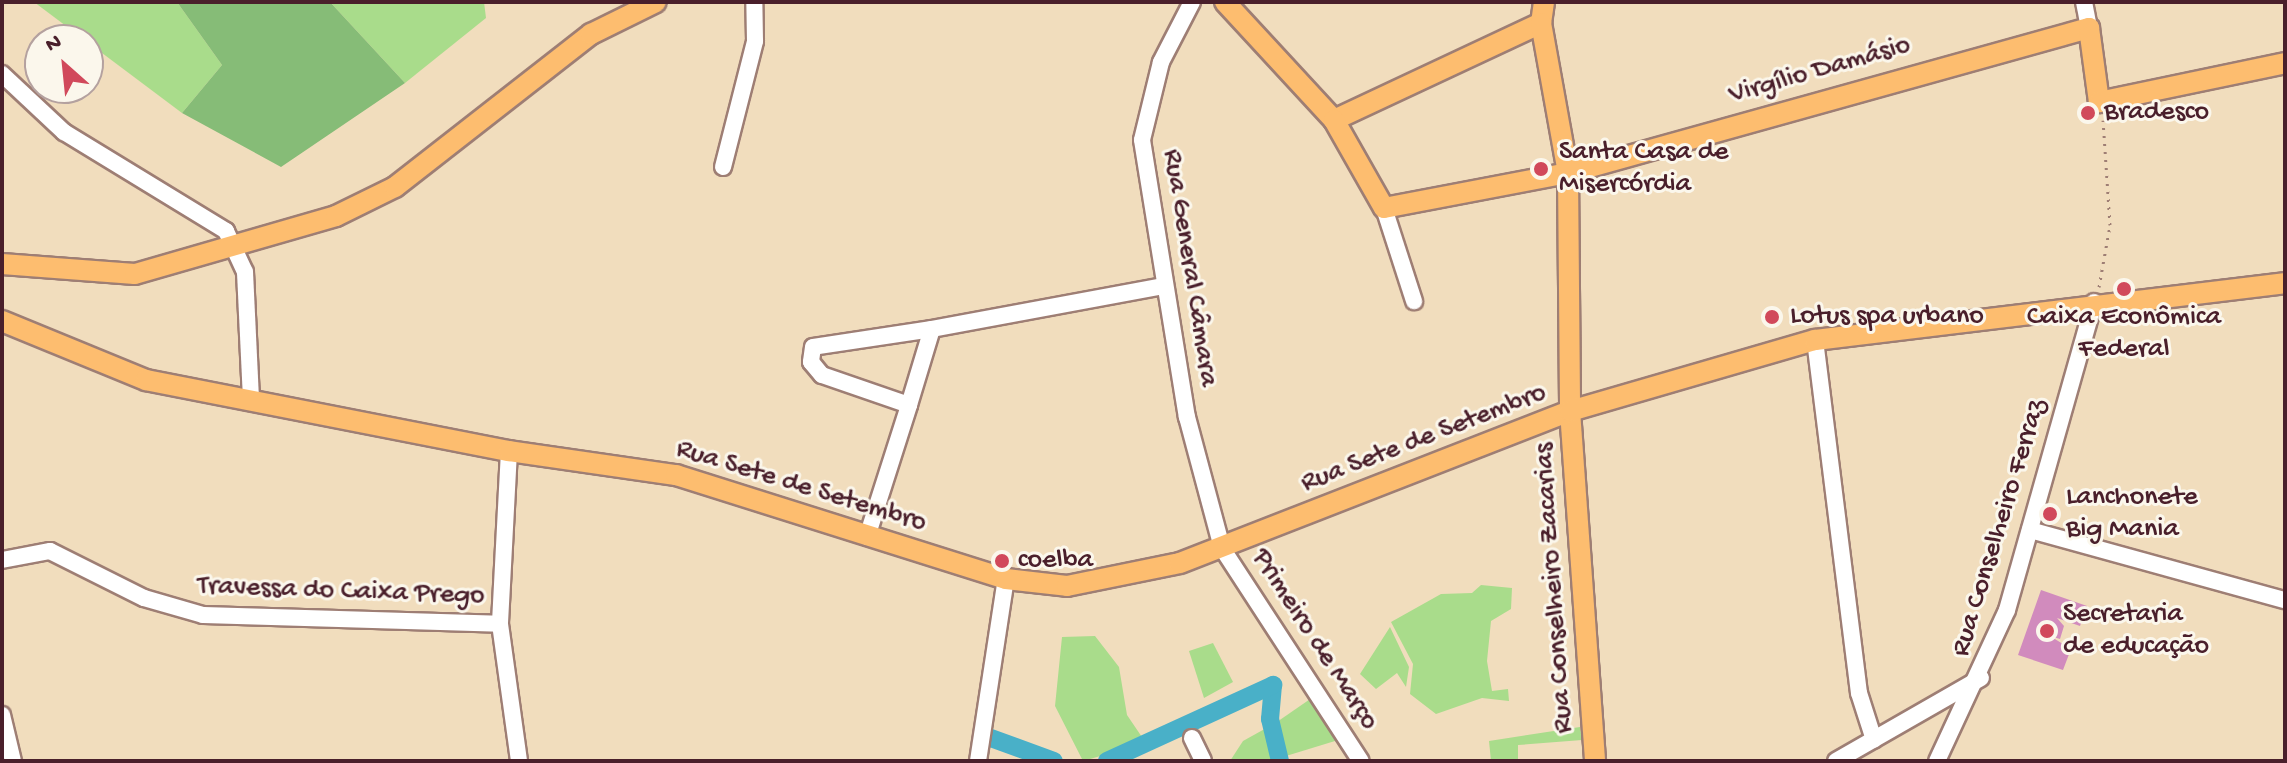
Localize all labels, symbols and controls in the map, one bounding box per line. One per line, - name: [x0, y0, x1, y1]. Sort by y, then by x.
- north arrow: [24, 24, 104, 104]
- street label: Virgílio Damásio: [1725, 29, 1915, 113]
- text: N: [42, 30, 66, 59]
- place label: Bradesco: [2104, 96, 2209, 130]
- marker: Bradesco: [2079, 104, 2097, 122]
- place label: Santa Casa de Misercórdia: [1559, 136, 1729, 202]
- street label: Rua General Câmara: [1154, 147, 1224, 389]
- marker: Santa Casa de Misercórdia: [1530, 158, 1552, 180]
- marker: Caixa Econômica Federal: [2115, 280, 2133, 298]
- place label: Lotus spa urbano: [1790, 300, 1984, 334]
- place label: Caixa Econômica Federal: [2027, 301, 2221, 367]
- marker: Lotus spa urbano: [1761, 306, 1783, 328]
- street label: Rua Sete de Setembro: [1297, 377, 1551, 501]
- street label: Rua Conselheiro Ferraz: [1945, 395, 2055, 661]
- street label: Rua Sete de Setembro: [672, 433, 930, 541]
- street label: Rua Conselheiro Zacarias: [1528, 442, 1582, 734]
- place label: Lanchonete Big Mania: [2066, 481, 2198, 547]
- marker: Lanchonete Big Mania: [2041, 505, 2059, 523]
- street label: Primeiro de Março: [1243, 543, 1385, 737]
- place label: coelba: [1018, 544, 1093, 578]
- marker: coelba: [993, 552, 1011, 570]
- street label: Travessa do Caixa Prego: [197, 570, 485, 614]
- place label: Secretaria de educação: [2063, 598, 2209, 664]
- marker: Secretaria de educação: [2038, 622, 2056, 640]

